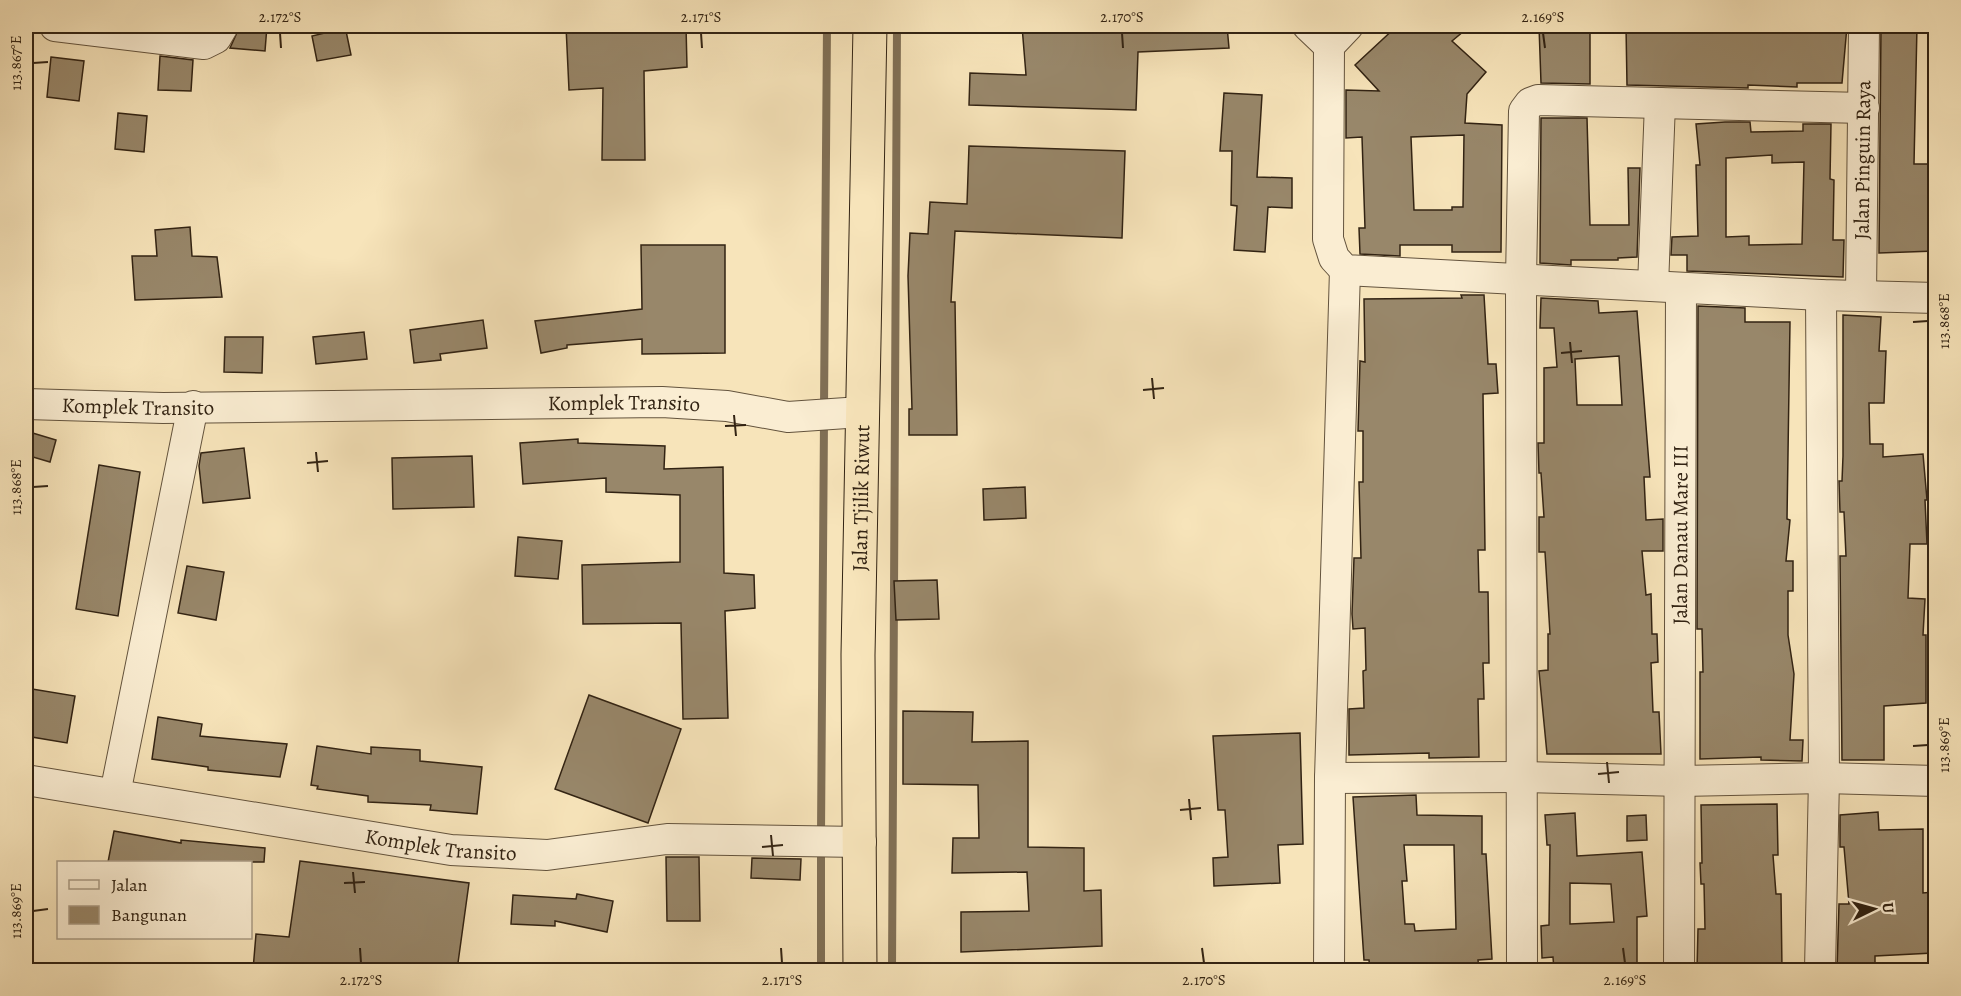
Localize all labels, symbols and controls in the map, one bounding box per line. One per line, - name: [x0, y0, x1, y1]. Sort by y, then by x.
- text: 2.172°S: [259, 7, 301, 27]
- text: 2.171°S: [681, 7, 721, 27]
- text: 2.170°S: [1100, 7, 1144, 27]
- text: 2.169°S: [1521, 7, 1565, 27]
- text: 113.867°E: [6, 36, 26, 90]
- street label: Jalan Pinguin Raya: [1848, 80, 1877, 240]
- text: 113.868°E: [1934, 293, 1954, 349]
- street label: Komplek Transito: [547, 388, 701, 418]
- street label: Komplek Transito: [61, 391, 214, 422]
- street label: Jalan Tjilik Riwut: [846, 424, 876, 572]
- street label: Jalan Danau Mare III: [1666, 445, 1695, 625]
- text: 113.868°E: [6, 459, 26, 515]
- text: 113.869°E: [1934, 717, 1954, 773]
- street label: Komplek Transito: [363, 822, 517, 867]
- legend: [57, 861, 252, 939]
- text: Jalan: [111, 873, 148, 897]
- north arrow: [1844, 879, 1904, 939]
- text: 113.869°E: [6, 883, 26, 939]
- text: U: [1877, 902, 1899, 914]
- text: Bangunan: [111, 903, 187, 927]
- text: 2.172°S: [340, 970, 382, 990]
- text: 2.171°S: [762, 970, 802, 990]
- text: 2.170°S: [1182, 970, 1226, 990]
- text: 2.169°S: [1603, 970, 1647, 990]

